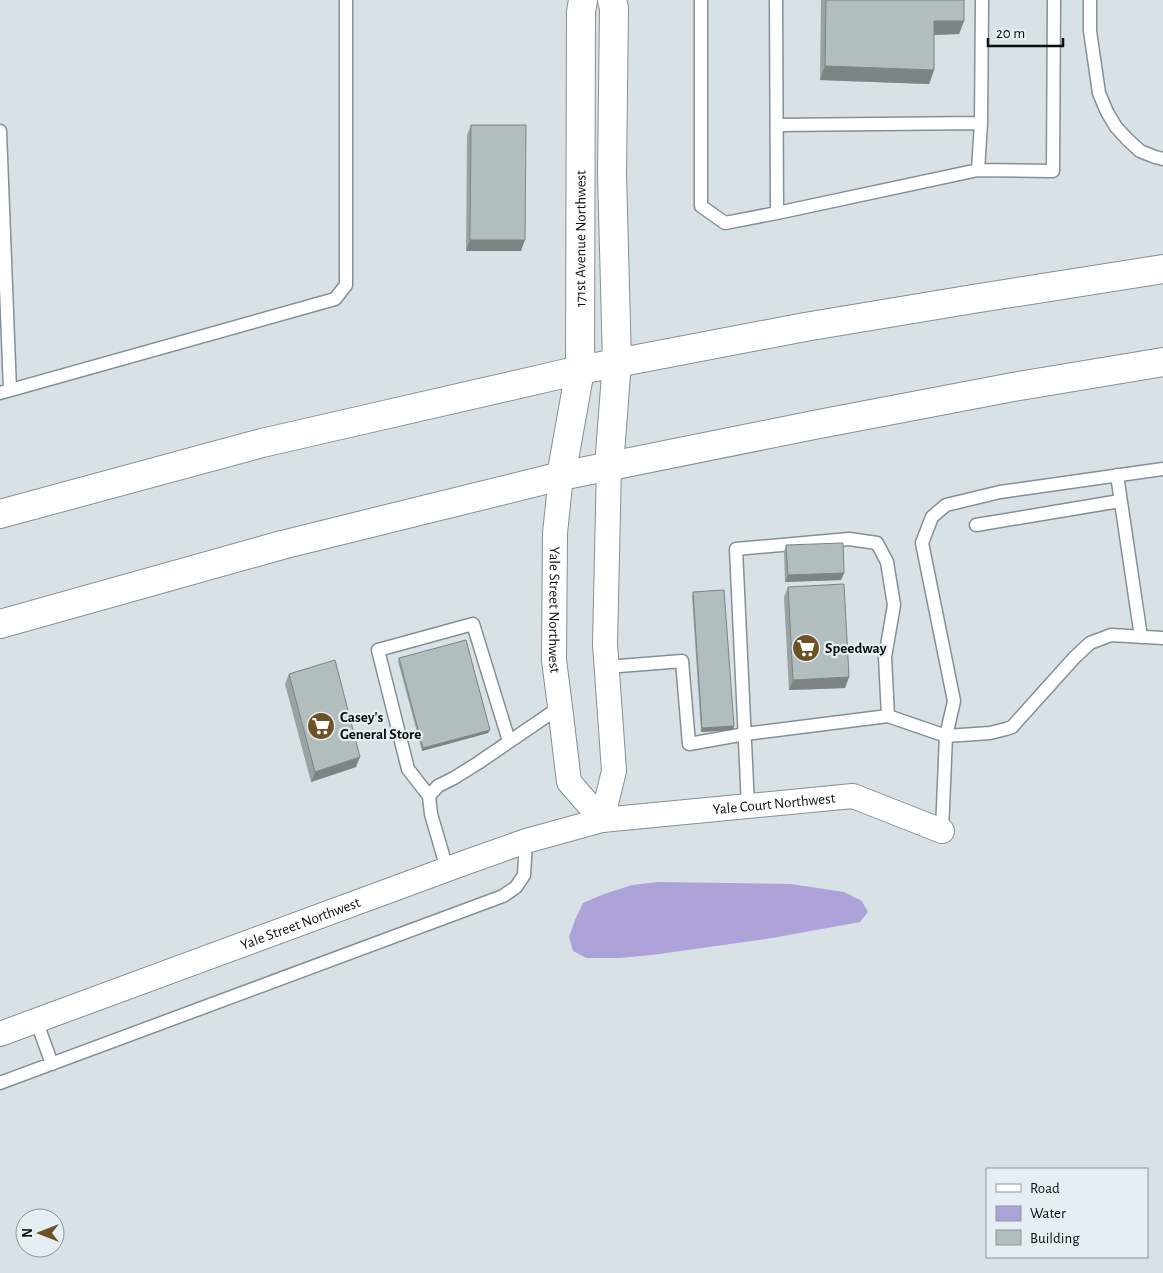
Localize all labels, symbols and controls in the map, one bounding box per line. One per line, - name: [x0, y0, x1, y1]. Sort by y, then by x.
- scale bar: [988, 15, 1063, 47]
- text: 20 m: [996, 26, 1025, 41]
- street label: 171st Avenue Northwest: [573, 170, 589, 307]
- street label: Yale Street Northwest: [546, 546, 563, 674]
- supermarket icon: Speedway: [791, 633, 821, 663]
- place label: Speedway: [825, 641, 887, 656]
- place label: Casey's General Store: [340, 710, 421, 742]
- supermarket icon: Casey's General Store: [306, 711, 336, 741]
- street label: Yale Court Northwest: [712, 791, 836, 817]
- street label: Yale Street Northwest: [239, 895, 363, 953]
- legend: [986, 1168, 1148, 1258]
- text: Road: [1030, 1181, 1060, 1196]
- text: Water: [1030, 1206, 1066, 1221]
- north arrow: [15, 1208, 65, 1258]
- text: N: [21, 1228, 35, 1238]
- text: Building: [1030, 1231, 1080, 1246]

